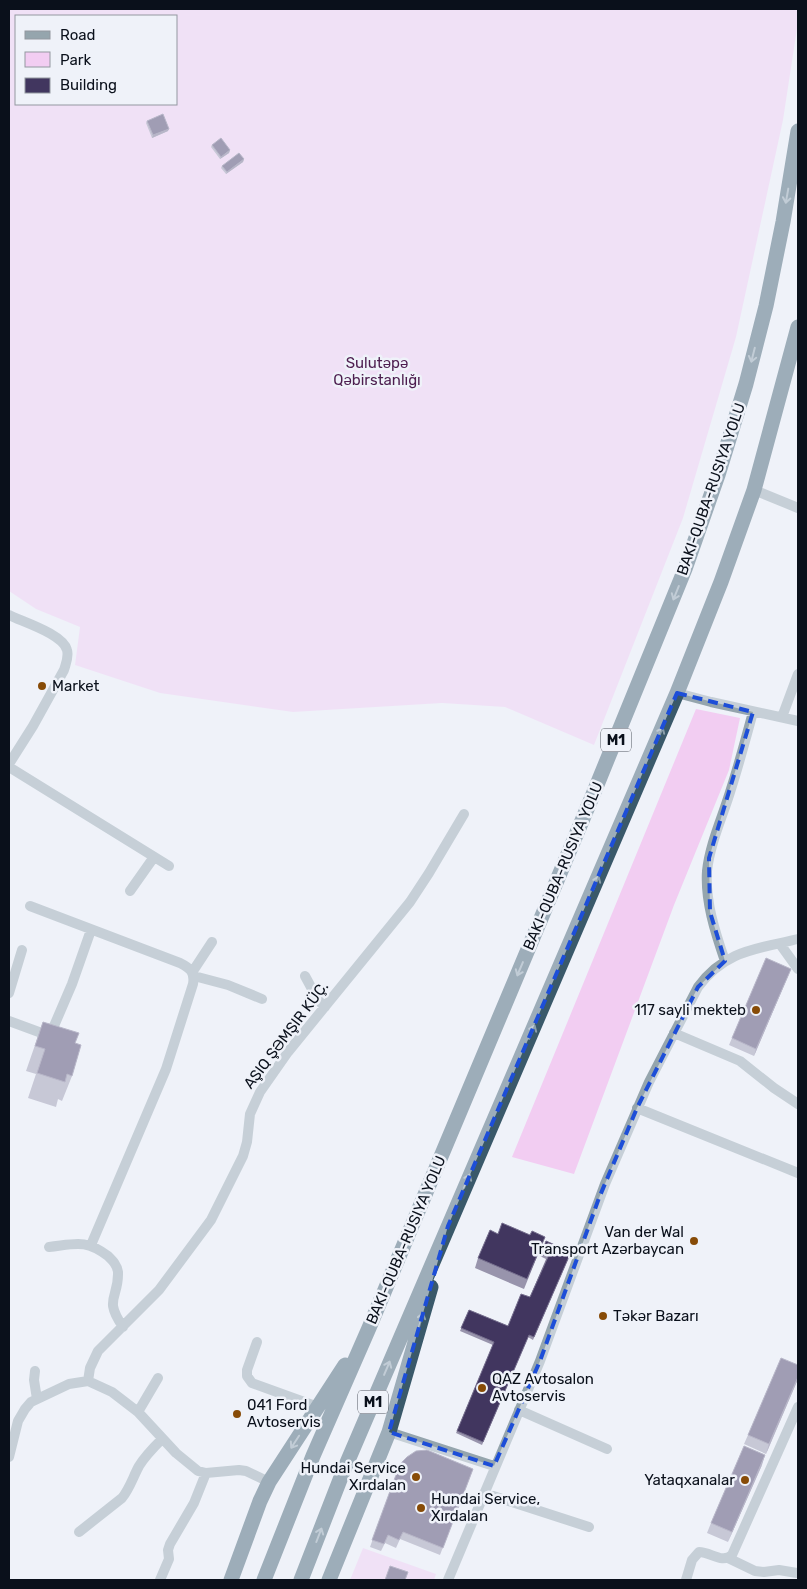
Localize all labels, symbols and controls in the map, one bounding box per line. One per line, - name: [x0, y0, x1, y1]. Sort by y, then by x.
- legend: [15, 15, 178, 105]
- text: Road: [60, 26, 96, 44]
- text: Park: [60, 51, 91, 69]
- text: Building: [60, 76, 117, 94]
- one-way arrow: [782, 188, 792, 204]
- one-way arrow: [748, 347, 757, 363]
- park label: Sulutəpə Qəbirstanlığı: [333, 354, 421, 389]
- street label: BAKI-QUBA-RUSIYA YOLU: [673, 400, 749, 578]
- one-way arrow: [671, 585, 680, 600]
- place label: Market: [52, 677, 100, 695]
- marker: Market: [36, 680, 48, 692]
- one-way arrow: [656, 727, 666, 742]
- road number: M1: [601, 728, 631, 752]
- street label: BAKI-QUBA-RUSIYA YOLU: [519, 779, 607, 953]
- one-way arrow: [592, 876, 602, 891]
- one-way arrow: [514, 961, 524, 976]
- street label: AŞIQ ŞƏMŞIR KÜÇ.: [240, 978, 332, 1092]
- place label: 117 sayli mekteb: [634, 1001, 746, 1019]
- marker: 117 sayli mekteb: [750, 1004, 762, 1016]
- one-way arrow: [527, 1025, 537, 1040]
- street label: BAKI-QUBA-RUSIYA YOLU: [362, 1153, 450, 1327]
- one-way arrow: [463, 1174, 473, 1189]
- place label: Van der Wal Transport Azərbaycan: [531, 1223, 684, 1258]
- marker: Van der Wal Transport Azərbaycan: [688, 1235, 700, 1247]
- place label: Təkər Bazarı: [613, 1307, 699, 1325]
- marker: Təkər Bazarı: [597, 1310, 609, 1322]
- one-way arrow: [417, 1313, 427, 1329]
- one-way arrow: [383, 1361, 393, 1376]
- place label: QAZ Avtosalon Avtoservis: [492, 1370, 594, 1405]
- marker: QAZ Avtosalon Avtoservis: [476, 1382, 488, 1394]
- road number: M1: [358, 1390, 388, 1414]
- place label: 041 Ford Avtoservis: [247, 1396, 321, 1431]
- marker: 041 Ford Avtoservis: [231, 1408, 243, 1420]
- one-way arrow: [290, 1435, 300, 1449]
- place label: Hundai Service Xırdalan: [301, 1459, 406, 1494]
- marker: Hundai Service Xırdalan: [410, 1471, 422, 1483]
- place label: Yataqxanalar: [644, 1471, 735, 1489]
- marker: Yataqxanalar: [739, 1474, 751, 1486]
- place label: Hundai Service, Xırdalan: [431, 1490, 540, 1525]
- marker: Hundai Service, Xırdalan: [415, 1502, 427, 1514]
- one-way arrow: [314, 1528, 324, 1543]

